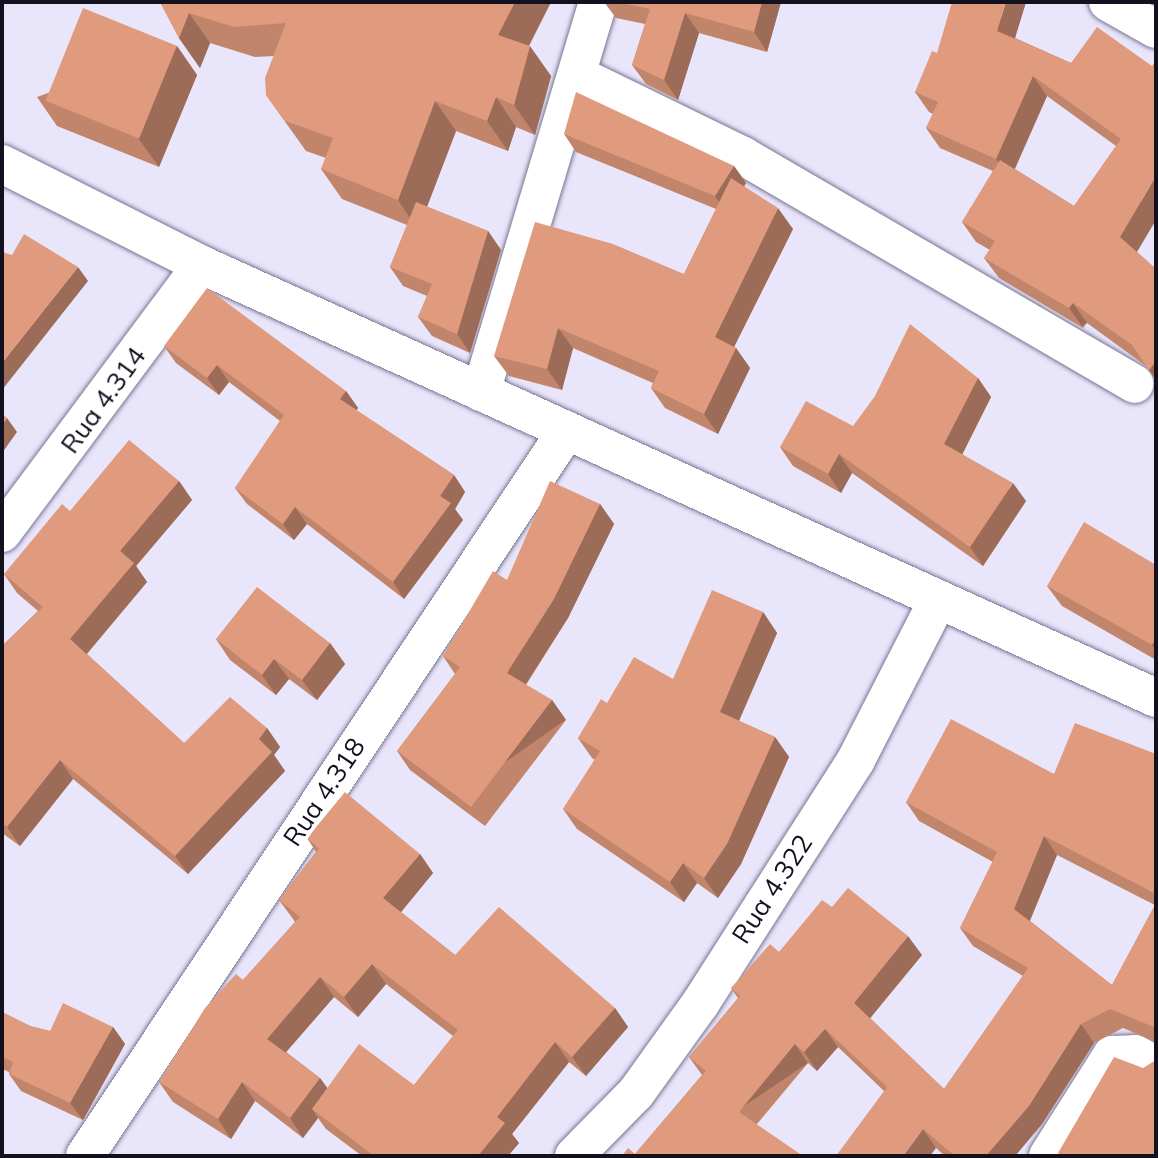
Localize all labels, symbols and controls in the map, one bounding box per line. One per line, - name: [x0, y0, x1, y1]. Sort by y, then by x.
- street label: Rua 4.314: [54, 341, 152, 459]
- street label: Rua 4.318: [276, 732, 372, 852]
- street label: Rua 4.322: [725, 829, 819, 949]

